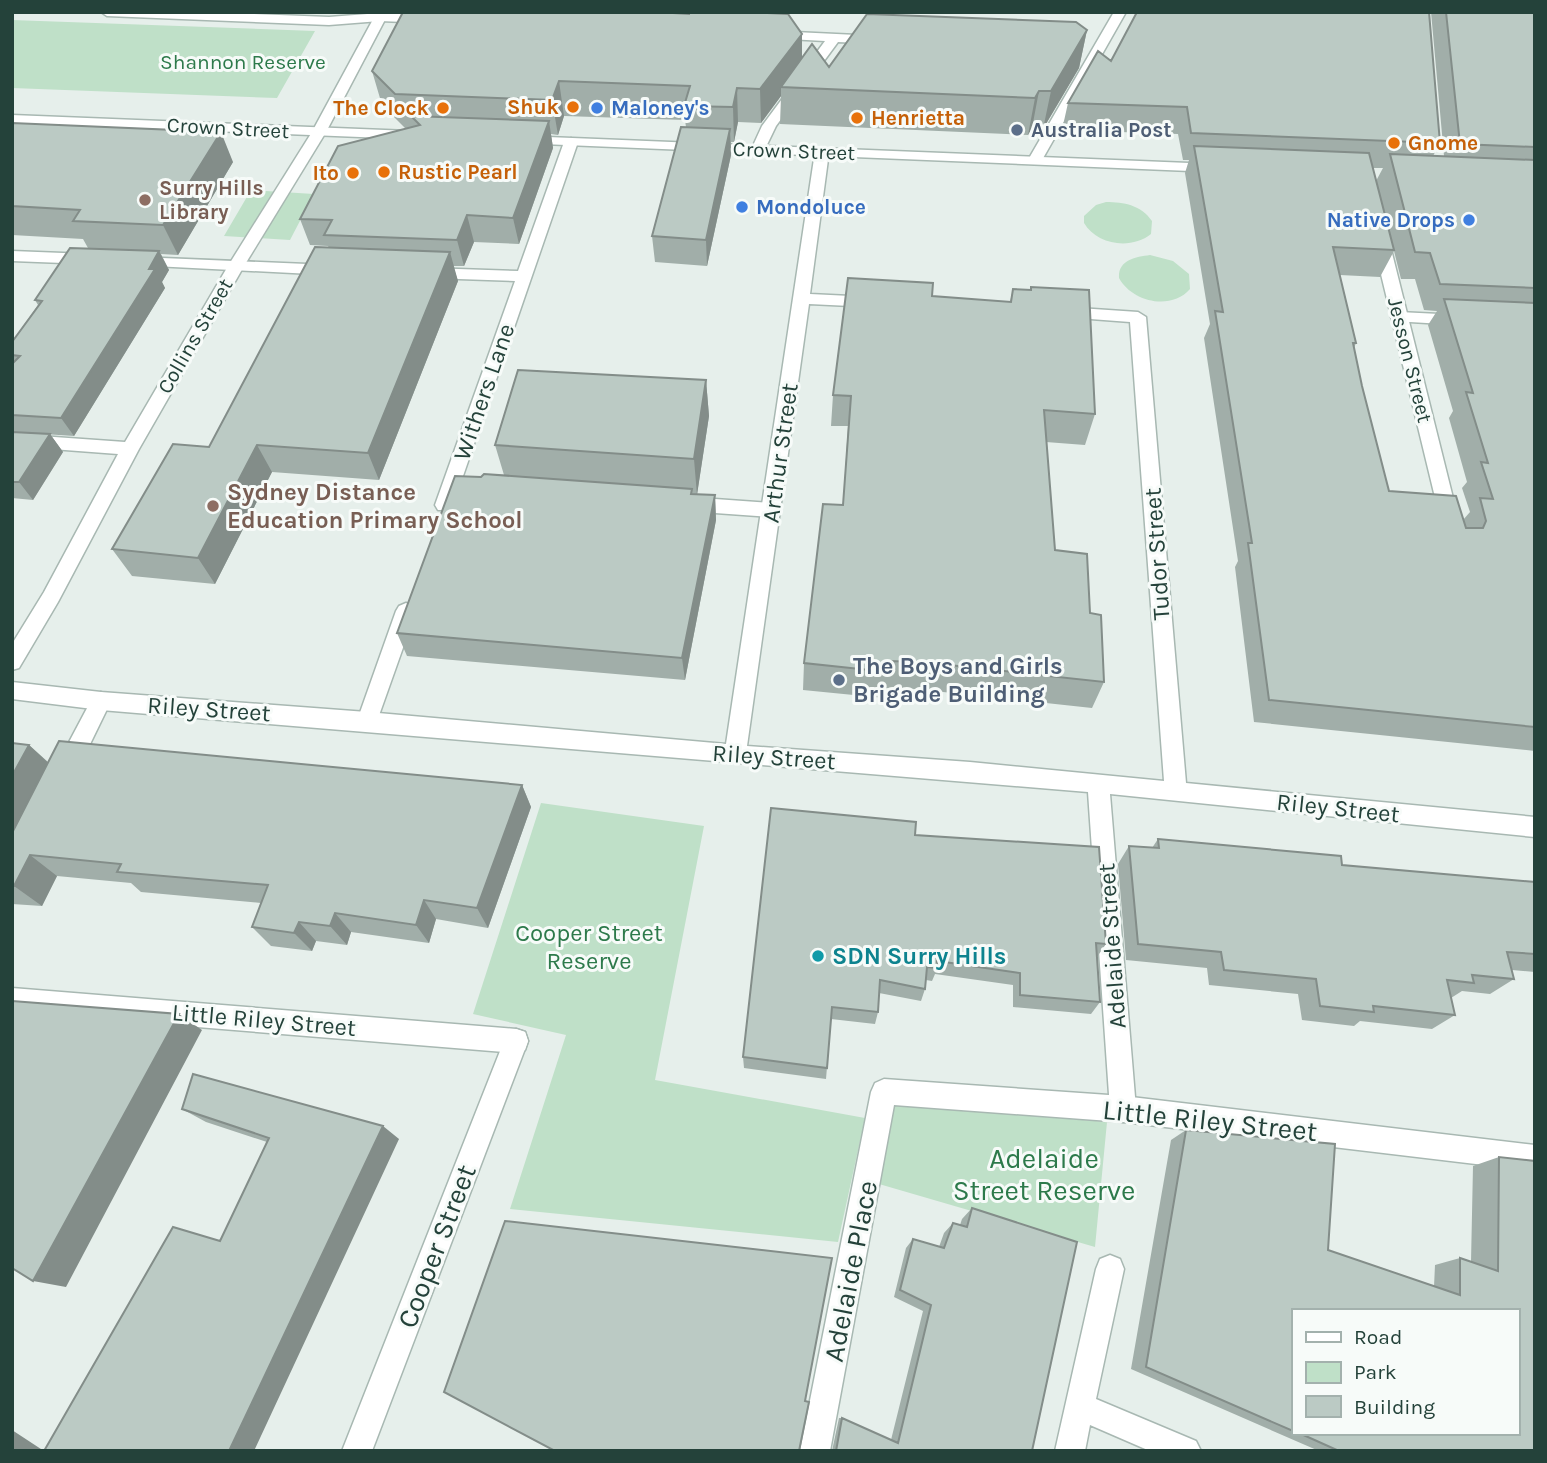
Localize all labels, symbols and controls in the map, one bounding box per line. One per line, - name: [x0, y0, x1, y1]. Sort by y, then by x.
- park label: Shannon Reserve: [160, 50, 326, 74]
- place label: Shuk: [507, 95, 560, 119]
- place label: The Clock: [333, 96, 430, 120]
- place label: Maloney's: [611, 96, 710, 120]
- marker: Shuk: [565, 99, 581, 115]
- marker: The Clock: [435, 100, 451, 116]
- marker: Maloney's: [589, 100, 605, 116]
- place label: Henrietta: [871, 106, 965, 130]
- marker: Henrietta: [849, 110, 865, 126]
- street label: Crown Street: [166, 113, 290, 143]
- place label: Australia Post: [1031, 118, 1172, 142]
- marker: Australia Post: [1009, 122, 1025, 138]
- place label: Gnome: [1408, 131, 1478, 155]
- marker: Gnome: [1386, 135, 1402, 151]
- street label: Crown Street: [732, 137, 856, 165]
- place label: Rustic Pearl: [398, 160, 518, 184]
- place label: Ito: [312, 161, 339, 185]
- marker: Rustic Pearl: [376, 164, 392, 180]
- marker: Ito: [345, 165, 361, 181]
- place label: Surry Hills Library: [159, 176, 264, 224]
- marker: Surry Hills Library: [137, 192, 153, 208]
- place label: Mondoluce: [756, 195, 866, 219]
- marker: Mondoluce: [734, 199, 750, 215]
- place label: Native Drops: [1327, 208, 1455, 232]
- marker: Native Drops: [1461, 212, 1477, 228]
- street label: Collins Street: [152, 274, 238, 398]
- street label: Jesson Street: [1383, 295, 1437, 425]
- street label: Withers Lane: [448, 320, 520, 464]
- street label: Arthur Street: [756, 381, 804, 525]
- place label: Sydney Distance Education Primary School: [227, 478, 523, 534]
- street label: Tudor Street: [1138, 487, 1176, 621]
- marker: Sydney Distance Education Primary School: [205, 498, 221, 514]
- place label: The Boys and Girls Brigade Building: [853, 652, 1063, 708]
- marker: The Boys and Girls Brigade Building: [831, 672, 847, 688]
- street label: Riley Street: [146, 691, 272, 727]
- street label: Riley Street: [711, 739, 837, 775]
- street label: Riley Street: [1275, 788, 1401, 828]
- street label: Adelaide Street: [1092, 862, 1132, 1030]
- park label: Cooper Street Reserve: [515, 919, 663, 975]
- place label: SDN Surry Hills: [832, 942, 1006, 970]
- marker: SDN Surry Hills: [810, 948, 826, 964]
- street label: Little Riley Street: [171, 998, 357, 1042]
- street label: Little Riley Street: [1101, 1093, 1319, 1148]
- park label: Adelaide Street Reserve: [953, 1142, 1135, 1207]
- street label: Cooper Street: [390, 1160, 483, 1332]
- street label: Adelaide Place: [817, 1178, 884, 1364]
- legend: [1292, 1309, 1519, 1435]
- text: Road: [1354, 1325, 1402, 1349]
- text: Park: [1354, 1360, 1397, 1384]
- text: Building: [1354, 1395, 1435, 1419]

